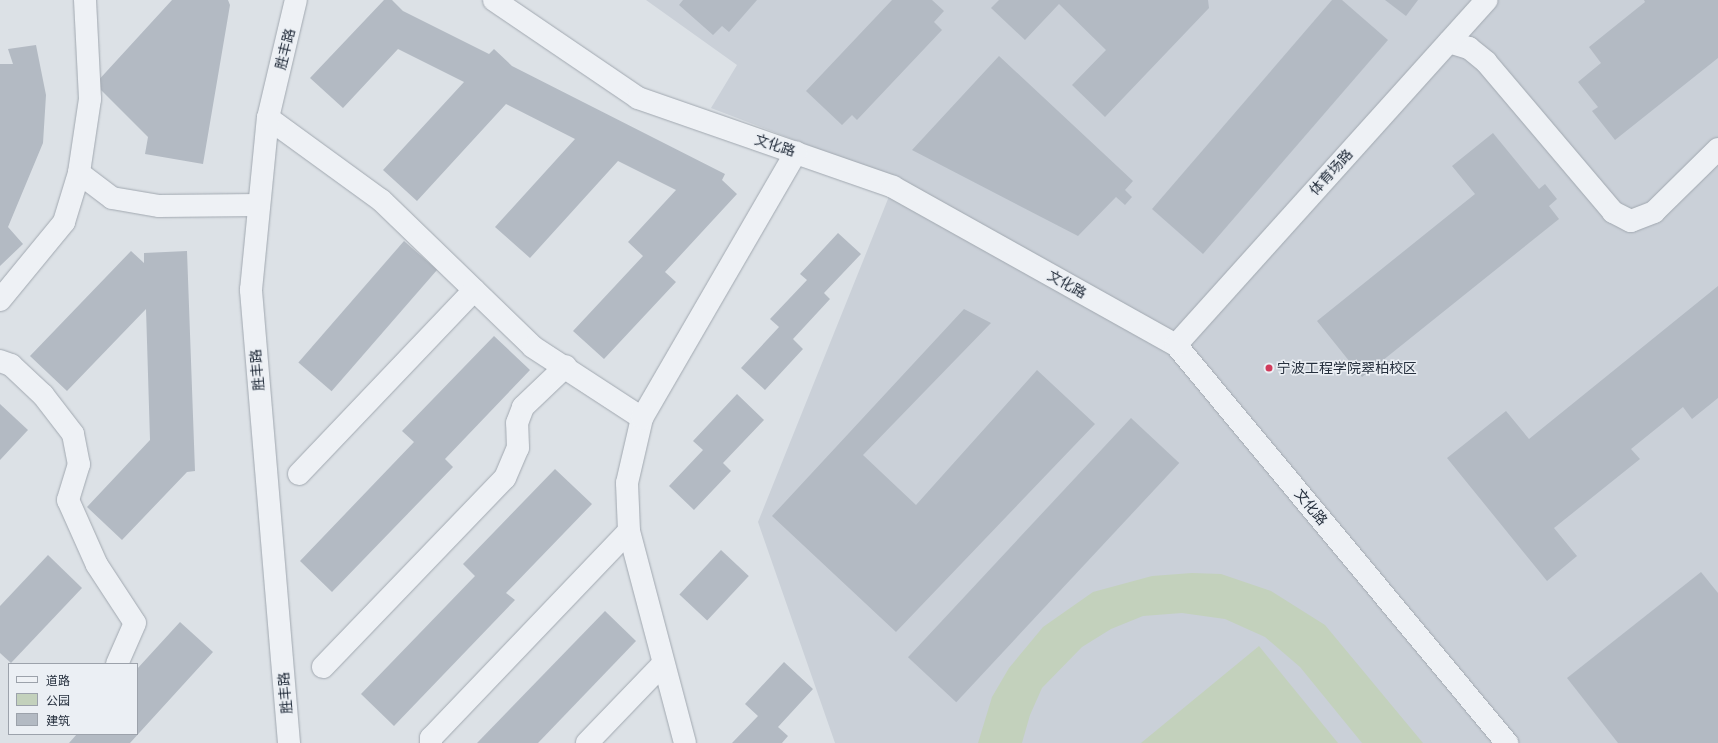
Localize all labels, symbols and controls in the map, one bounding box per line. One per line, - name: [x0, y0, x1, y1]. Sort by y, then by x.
- street label: 胜丰路: [272, 27, 298, 71]
- street label: 文化路: [752, 131, 798, 159]
- street label: 体育场路: [1306, 146, 1356, 198]
- street label: 文化路: [1045, 266, 1089, 302]
- street label: 胜丰路: [247, 348, 267, 392]
- place label: 宁波工程学院翠柏校区: [1277, 360, 1417, 376]
- marker: 宁波工程学院翠柏校区: [1264, 363, 1274, 373]
- street label: 文化路: [1291, 486, 1331, 528]
- legend: [8, 663, 138, 735]
- street label: 胜丰路: [275, 671, 295, 715]
- text: 道路: [46, 674, 70, 688]
- text: 公园: [46, 694, 70, 708]
- text: 建筑: [46, 714, 70, 728]

